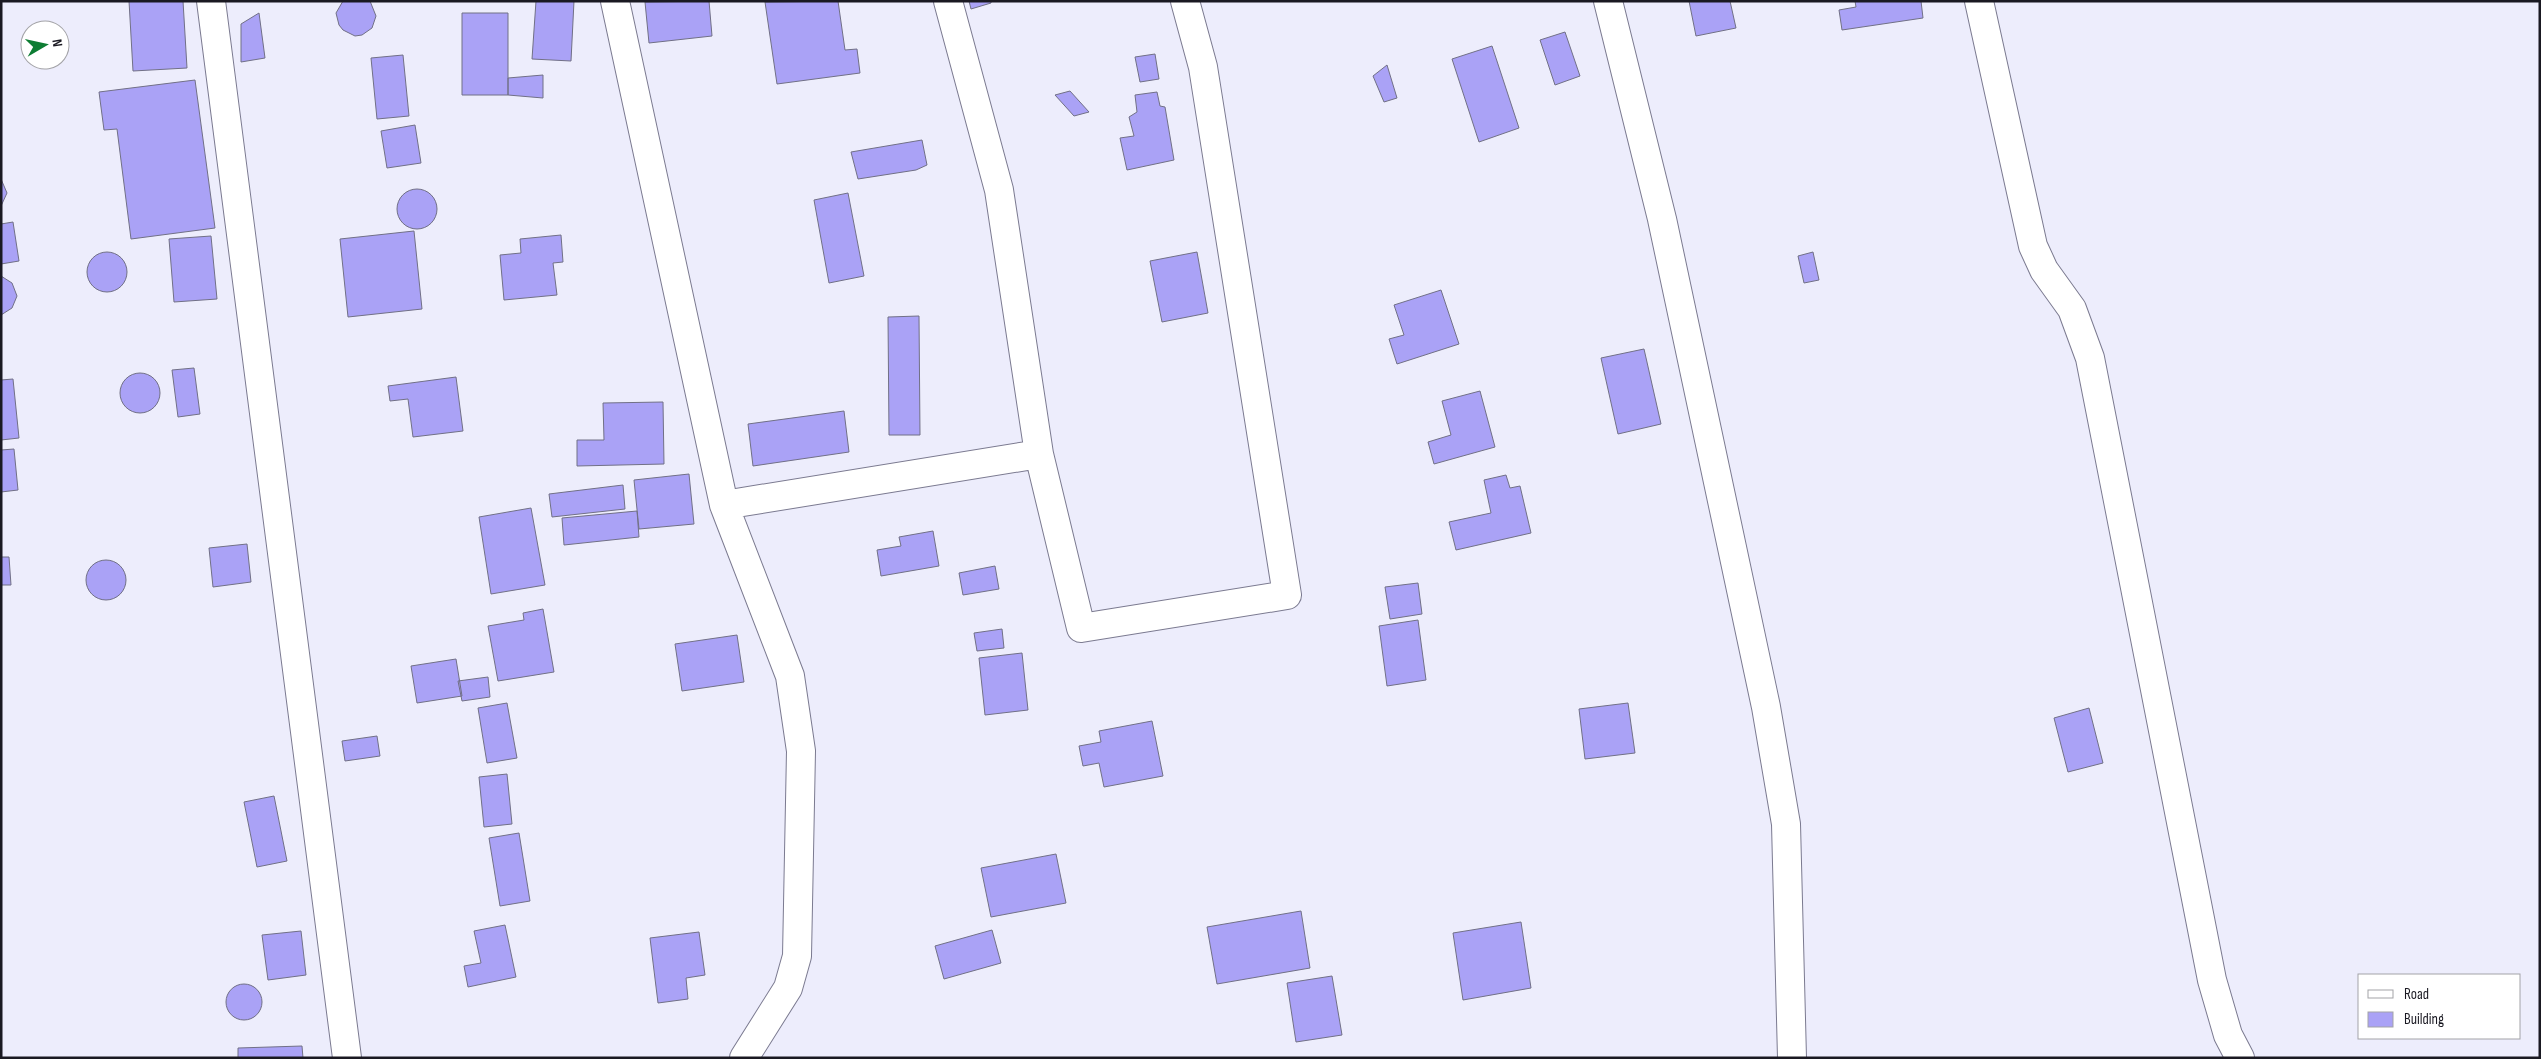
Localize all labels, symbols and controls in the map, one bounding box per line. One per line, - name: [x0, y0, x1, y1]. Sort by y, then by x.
- north arrow: [20, 20, 70, 70]
- text: N: [48, 38, 66, 48]
- legend: [2358, 974, 2521, 1039]
- text: Road: [2404, 985, 2429, 1004]
- text: Building: [2404, 1010, 2444, 1029]

